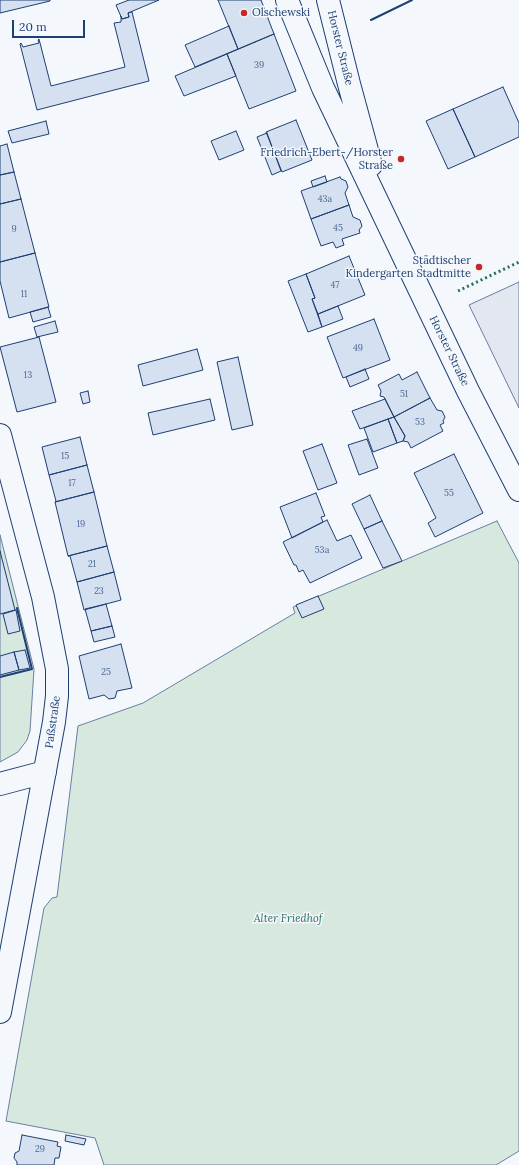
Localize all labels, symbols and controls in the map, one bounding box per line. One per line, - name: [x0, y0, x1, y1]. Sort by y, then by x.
- place label: Olschewski: [252, 6, 310, 20]
- marker: Olschewski: [239, 8, 249, 18]
- street label: Horster Straße: [324, 9, 356, 87]
- scale bar: [14, 12, 87, 38]
- text: 20 m: [19, 19, 47, 34]
- house number: 39: [254, 60, 264, 70]
- place label: Friedrich-Ebert-/Horster Straße: [260, 146, 393, 172]
- marker: Friedrich-Ebert-/Horster Straße: [396, 154, 406, 164]
- house number: 43a: [318, 194, 332, 204]
- house number: 45: [333, 223, 343, 233]
- house number: 9: [11, 224, 17, 234]
- place label: Städtischer Kindergarten Stadtmitte: [345, 254, 471, 280]
- marker: Städtischer Kindergarten Stadtmitte: [474, 262, 484, 272]
- house number: 47: [330, 280, 340, 290]
- house number: 11: [21, 289, 27, 299]
- street label: Horster Straße: [426, 314, 472, 388]
- house number: 49: [353, 343, 363, 353]
- house number: 13: [24, 370, 32, 380]
- house number: 51: [400, 389, 408, 399]
- house number: 53: [415, 417, 425, 427]
- house number: 15: [61, 451, 69, 461]
- house number: 17: [68, 478, 76, 488]
- house number: 55: [444, 488, 454, 498]
- house number: 19: [77, 519, 85, 529]
- house number: 53a: [315, 545, 329, 555]
- house number: 21: [88, 559, 96, 569]
- house number: 23: [94, 586, 104, 596]
- house number: 25: [101, 667, 111, 677]
- street label: Paßstraße: [43, 695, 63, 749]
- park label: Alter Friedhof: [254, 912, 322, 926]
- house number: 29: [35, 1144, 45, 1154]

